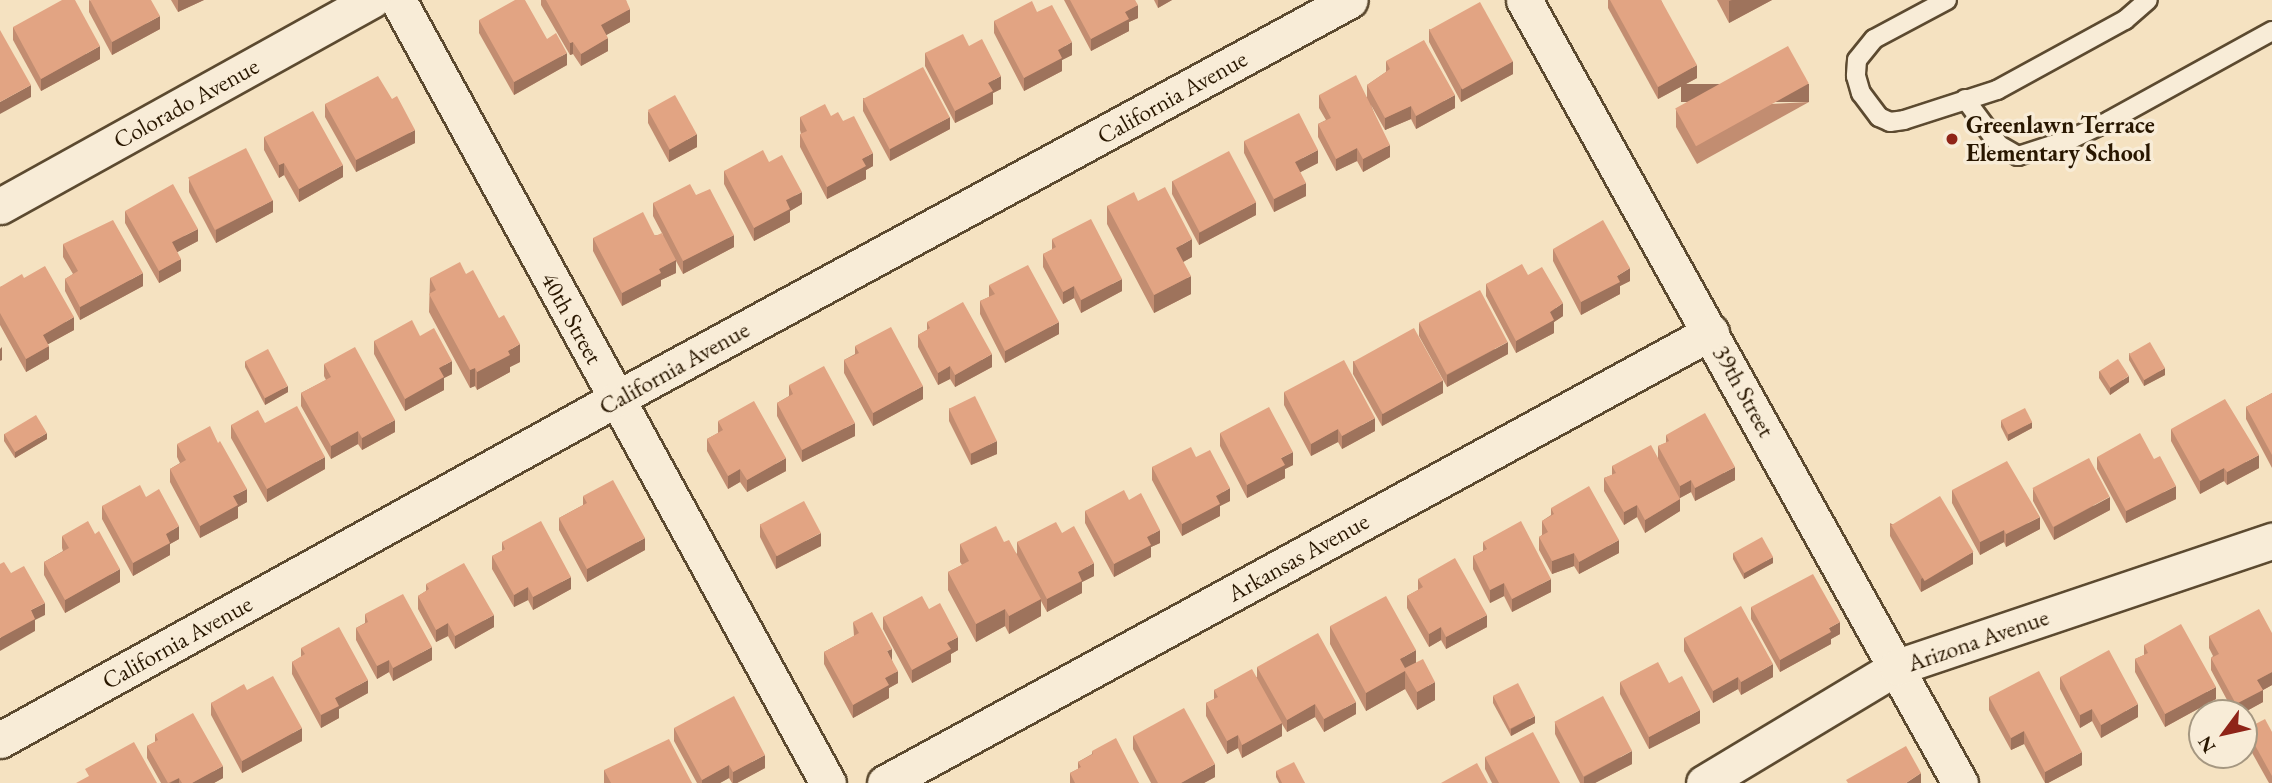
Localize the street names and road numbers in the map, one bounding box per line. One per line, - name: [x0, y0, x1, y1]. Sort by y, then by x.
- street label: California Avenue: [1092, 44, 1252, 150]
- street label: Colorado Avenue: [108, 51, 264, 155]
- street label: 40th Street: [535, 267, 609, 369]
- street label: California Avenue: [594, 315, 754, 421]
- street label: 39th Street: [1707, 340, 1781, 442]
- street label: Arkansas Avenue: [1222, 506, 1374, 608]
- street label: California Avenue: [97, 589, 257, 695]
- street label: Arizona Avenue: [1904, 602, 2052, 678]

